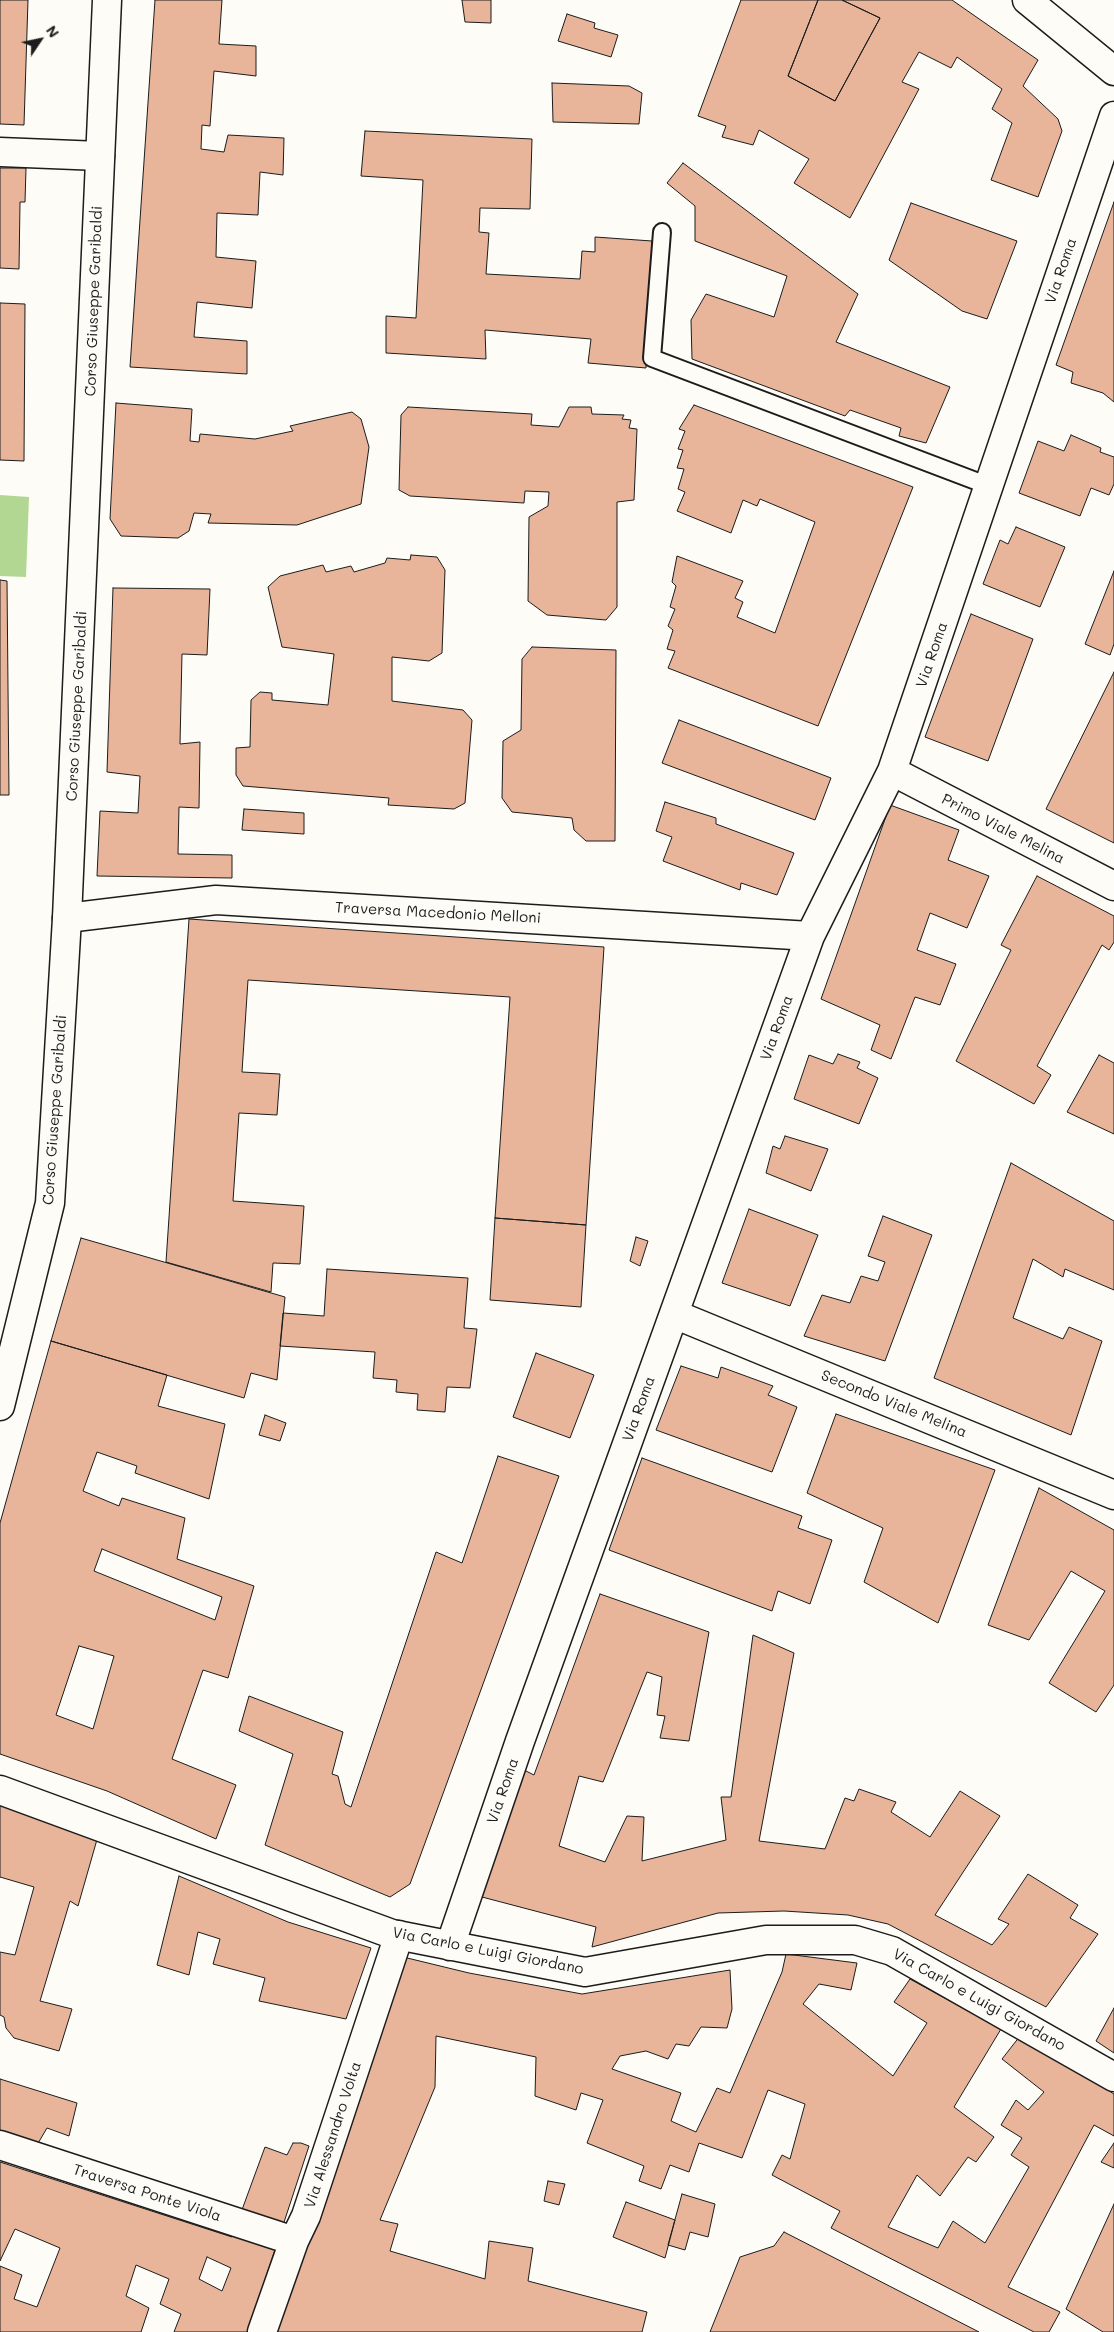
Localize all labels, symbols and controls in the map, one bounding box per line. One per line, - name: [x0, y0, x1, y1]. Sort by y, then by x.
- north arrow: [15, 15, 65, 65]
- text: N: [42, 22, 64, 41]
- street label: Corso Giuseppe Garibaldi: [82, 205, 106, 397]
- street label: Via Roma: [1041, 236, 1081, 306]
- street label: Corso Giuseppe Garibaldi: [63, 610, 91, 802]
- street label: Via Roma: [912, 620, 952, 690]
- street label: Primo Viale Melina: [938, 790, 1068, 868]
- street label: Traversa Macedonio Melloni: [334, 899, 542, 927]
- street label: Via Roma: [757, 993, 797, 1063]
- street label: Corso Giuseppe Garibaldi: [39, 1014, 71, 1206]
- street label: Secondo Viale Melina: [818, 1367, 970, 1441]
- street label: Via Roma: [619, 1374, 659, 1444]
- street label: Via Roma: [483, 1756, 523, 1826]
- street label: Via Carlo e Luigi Giordano: [391, 1924, 585, 1978]
- street label: Via Carlo e Luigi Giordano: [890, 1945, 1068, 2055]
- street label: Via Alessandro Volta: [301, 2059, 365, 2211]
- street label: Traversa Ponte Viola: [71, 2161, 223, 2225]

